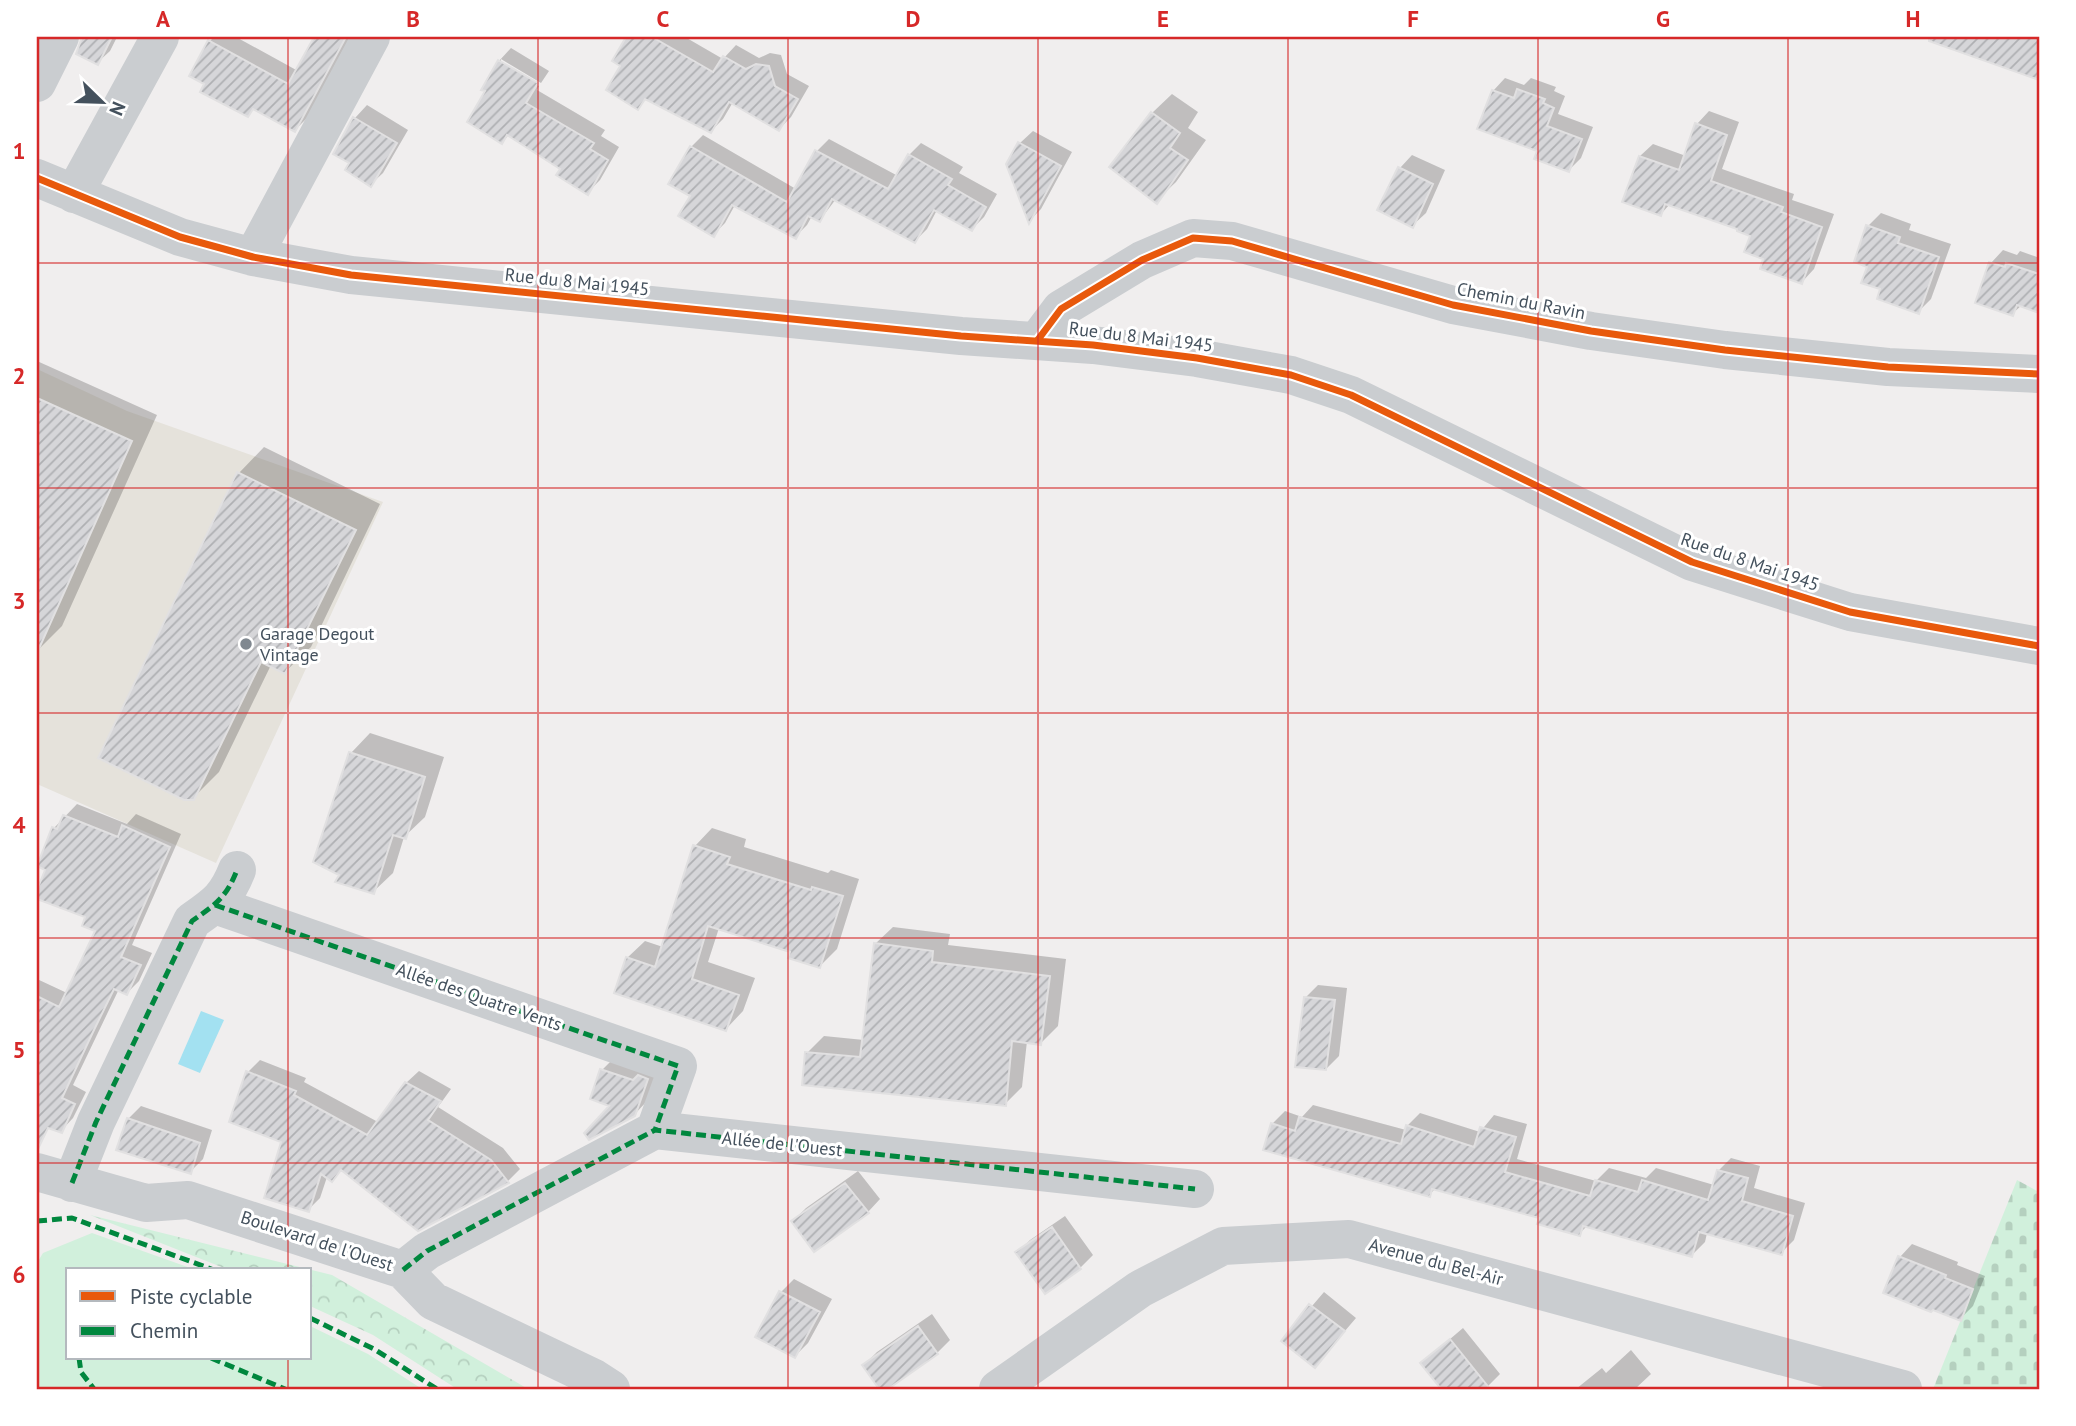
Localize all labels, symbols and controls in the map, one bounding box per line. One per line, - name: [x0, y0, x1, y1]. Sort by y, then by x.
- text: A: [156, 4, 170, 33]
- text: B: [406, 4, 420, 33]
- text: C: [657, 4, 670, 33]
- text: D: [906, 4, 920, 33]
- text: E: [1157, 4, 1169, 33]
- text: F: [1407, 4, 1419, 33]
- text: G: [1656, 4, 1670, 33]
- text: H: [1906, 4, 1920, 33]
- north arrow: [66, 66, 136, 136]
- text: N: [104, 98, 131, 119]
- text: 1: [12, 136, 26, 165]
- street label: Rue du 8 Mai 1945: [504, 262, 650, 301]
- street label: Chemin du Ravin: [1455, 277, 1587, 324]
- street label: Rue du 8 Mai 1945: [1068, 316, 1214, 357]
- text: 2: [12, 361, 26, 390]
- street label: Rue du 8 Mai 1945: [1678, 527, 1822, 596]
- text: 3: [12, 586, 26, 615]
- place label: Garage Degout Vintage: [259, 622, 374, 666]
- marker: Garage Degout Vintage: [238, 636, 254, 652]
- text: 4: [12, 810, 26, 839]
- street label: Allée des Quatre Vents: [393, 957, 565, 1036]
- text: 5: [12, 1035, 26, 1064]
- street label: Allée de l'Ouest: [721, 1126, 843, 1161]
- street label: Boulevard de l'Ouest: [238, 1205, 396, 1276]
- street label: Avenue du Bel-Air: [1366, 1233, 1506, 1290]
- text: 6: [12, 1260, 26, 1289]
- legend: [66, 1268, 312, 1360]
- text: Piste cyclable: [130, 1283, 252, 1310]
- text: Chemin: [130, 1317, 198, 1344]

